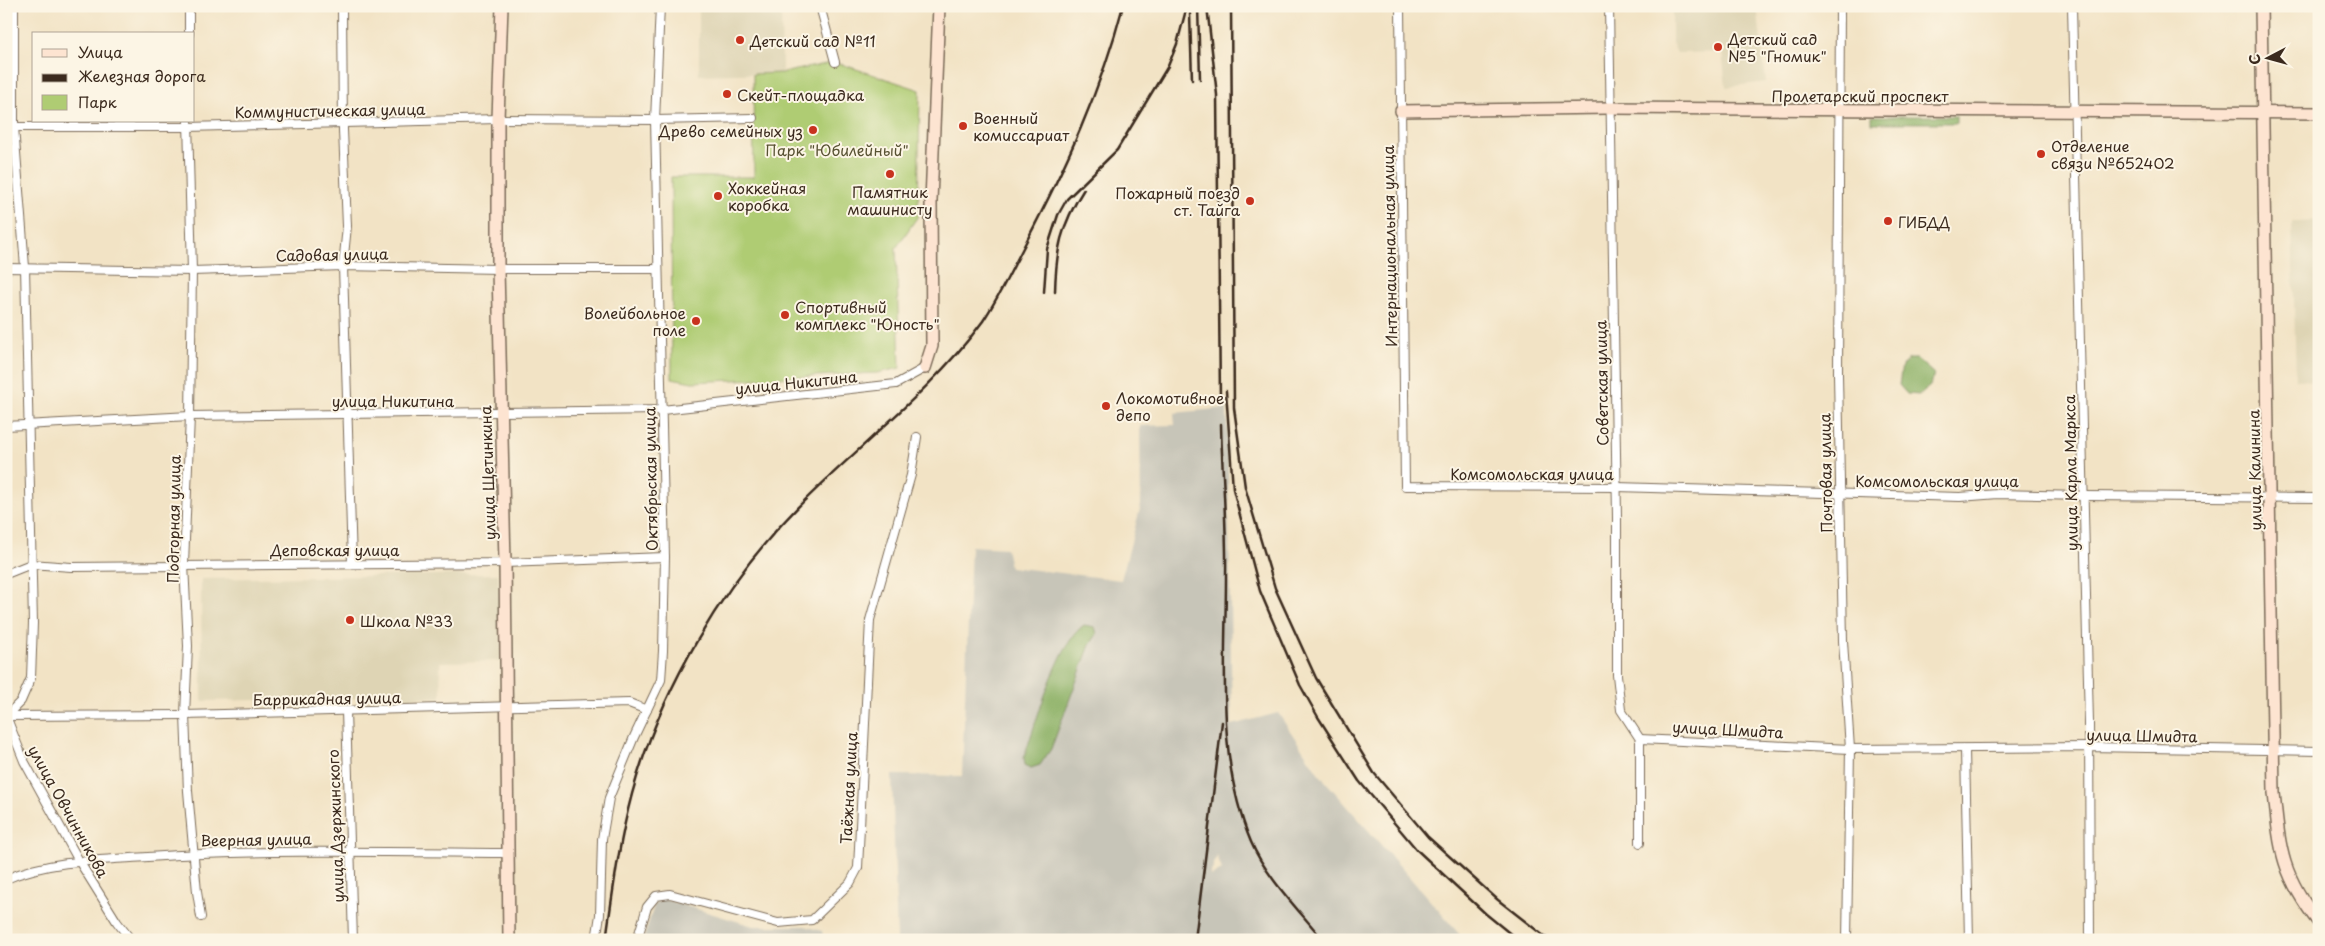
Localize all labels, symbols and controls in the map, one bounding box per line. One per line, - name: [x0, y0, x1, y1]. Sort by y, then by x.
- place label: Детский сад №5 "Гномик": [1727, 27, 1827, 67]
- place label: Детский сад №11: [749, 29, 875, 52]
- legend: [32, 32, 195, 122]
- north arrow: [2242, 32, 2292, 82]
- marker: Детский сад №11: [734, 34, 746, 46]
- text: Улица: [78, 40, 123, 63]
- marker: Детский сад №5 "Гномик": [1712, 41, 1724, 53]
- text: С: [2244, 53, 2266, 66]
- text: Железная дорога: [78, 64, 206, 87]
- place label: Скейт-площадка: [737, 83, 865, 106]
- street label: Пролетарский проспект: [1771, 84, 1949, 107]
- marker: Скейт-площадка: [721, 88, 733, 100]
- text: Парк: [78, 90, 117, 113]
- street label: Коммунистическая улица: [234, 97, 426, 123]
- place label: Военный комиссариат: [973, 106, 1070, 146]
- place label: Древо семейных уз: [658, 119, 803, 142]
- marker: Военный комиссариат: [957, 120, 969, 132]
- marker: Древо семейных уз: [807, 124, 819, 136]
- place label: Отделение связи №652402: [2051, 134, 2175, 174]
- park label: Парк "Юбилейный": [765, 138, 909, 161]
- street label: Интернациональная улица: [1376, 144, 1402, 347]
- marker: Отделение связи №652402: [2035, 148, 2047, 160]
- marker: Памятник машинисту: [884, 168, 896, 180]
- place label: Хоккейная коробка: [728, 176, 806, 216]
- place label: Памятник машинисту: [847, 180, 933, 220]
- place label: Пожарный поезд ст. Тайга: [1115, 181, 1241, 221]
- marker: Хоккейная коробка: [712, 190, 724, 202]
- marker: Пожарный поезд ст. Тайга: [1244, 195, 1256, 207]
- place label: ГИБДД: [1898, 210, 1950, 233]
- marker: ГИБДД: [1882, 215, 1894, 227]
- street label: Садовая улица: [275, 242, 389, 266]
- place label: Спортивный комплекс "Юность": [795, 295, 940, 335]
- place label: Волейбольное поле: [584, 301, 686, 341]
- marker: Спортивный комплекс "Юность": [779, 309, 791, 321]
- marker: Волейбольное поле: [690, 315, 702, 327]
- street label: Советская улица: [1588, 319, 1614, 446]
- street label: улица Никитина: [734, 364, 859, 400]
- place label: Локомотивное депо: [1116, 386, 1224, 426]
- street label: улица Никитина: [332, 389, 455, 412]
- street label: улица Карла Маркса: [2057, 394, 2083, 551]
- marker: Локомотивное депо: [1100, 400, 1112, 412]
- street label: улица Щетинкина: [473, 405, 501, 541]
- street label: Октябрьская улица: [637, 406, 663, 551]
- street label: улица Калинина: [2241, 409, 2267, 531]
- street label: Почтовая улица: [1812, 412, 1838, 533]
- street label: Подгорная улица: [160, 454, 186, 583]
- street label: Комсомольская улица: [1450, 462, 1614, 485]
- street label: Комсомольская улица: [1855, 469, 2019, 492]
- street label: Деповская улица: [270, 538, 400, 561]
- place label: Школа №33: [360, 609, 453, 632]
- marker: Школа №33: [344, 614, 356, 626]
- street label: Баррикадная улица: [253, 685, 402, 711]
- street label: улица Шмидта: [1672, 715, 1785, 743]
- street label: улица Шмидта: [2086, 723, 2199, 747]
- street label: Таёжная улица: [834, 731, 862, 845]
- street label: улица Овчинникова: [23, 740, 115, 882]
- street label: улица Дзержинского: [321, 749, 349, 903]
- street label: Веерная улица: [200, 827, 312, 851]

